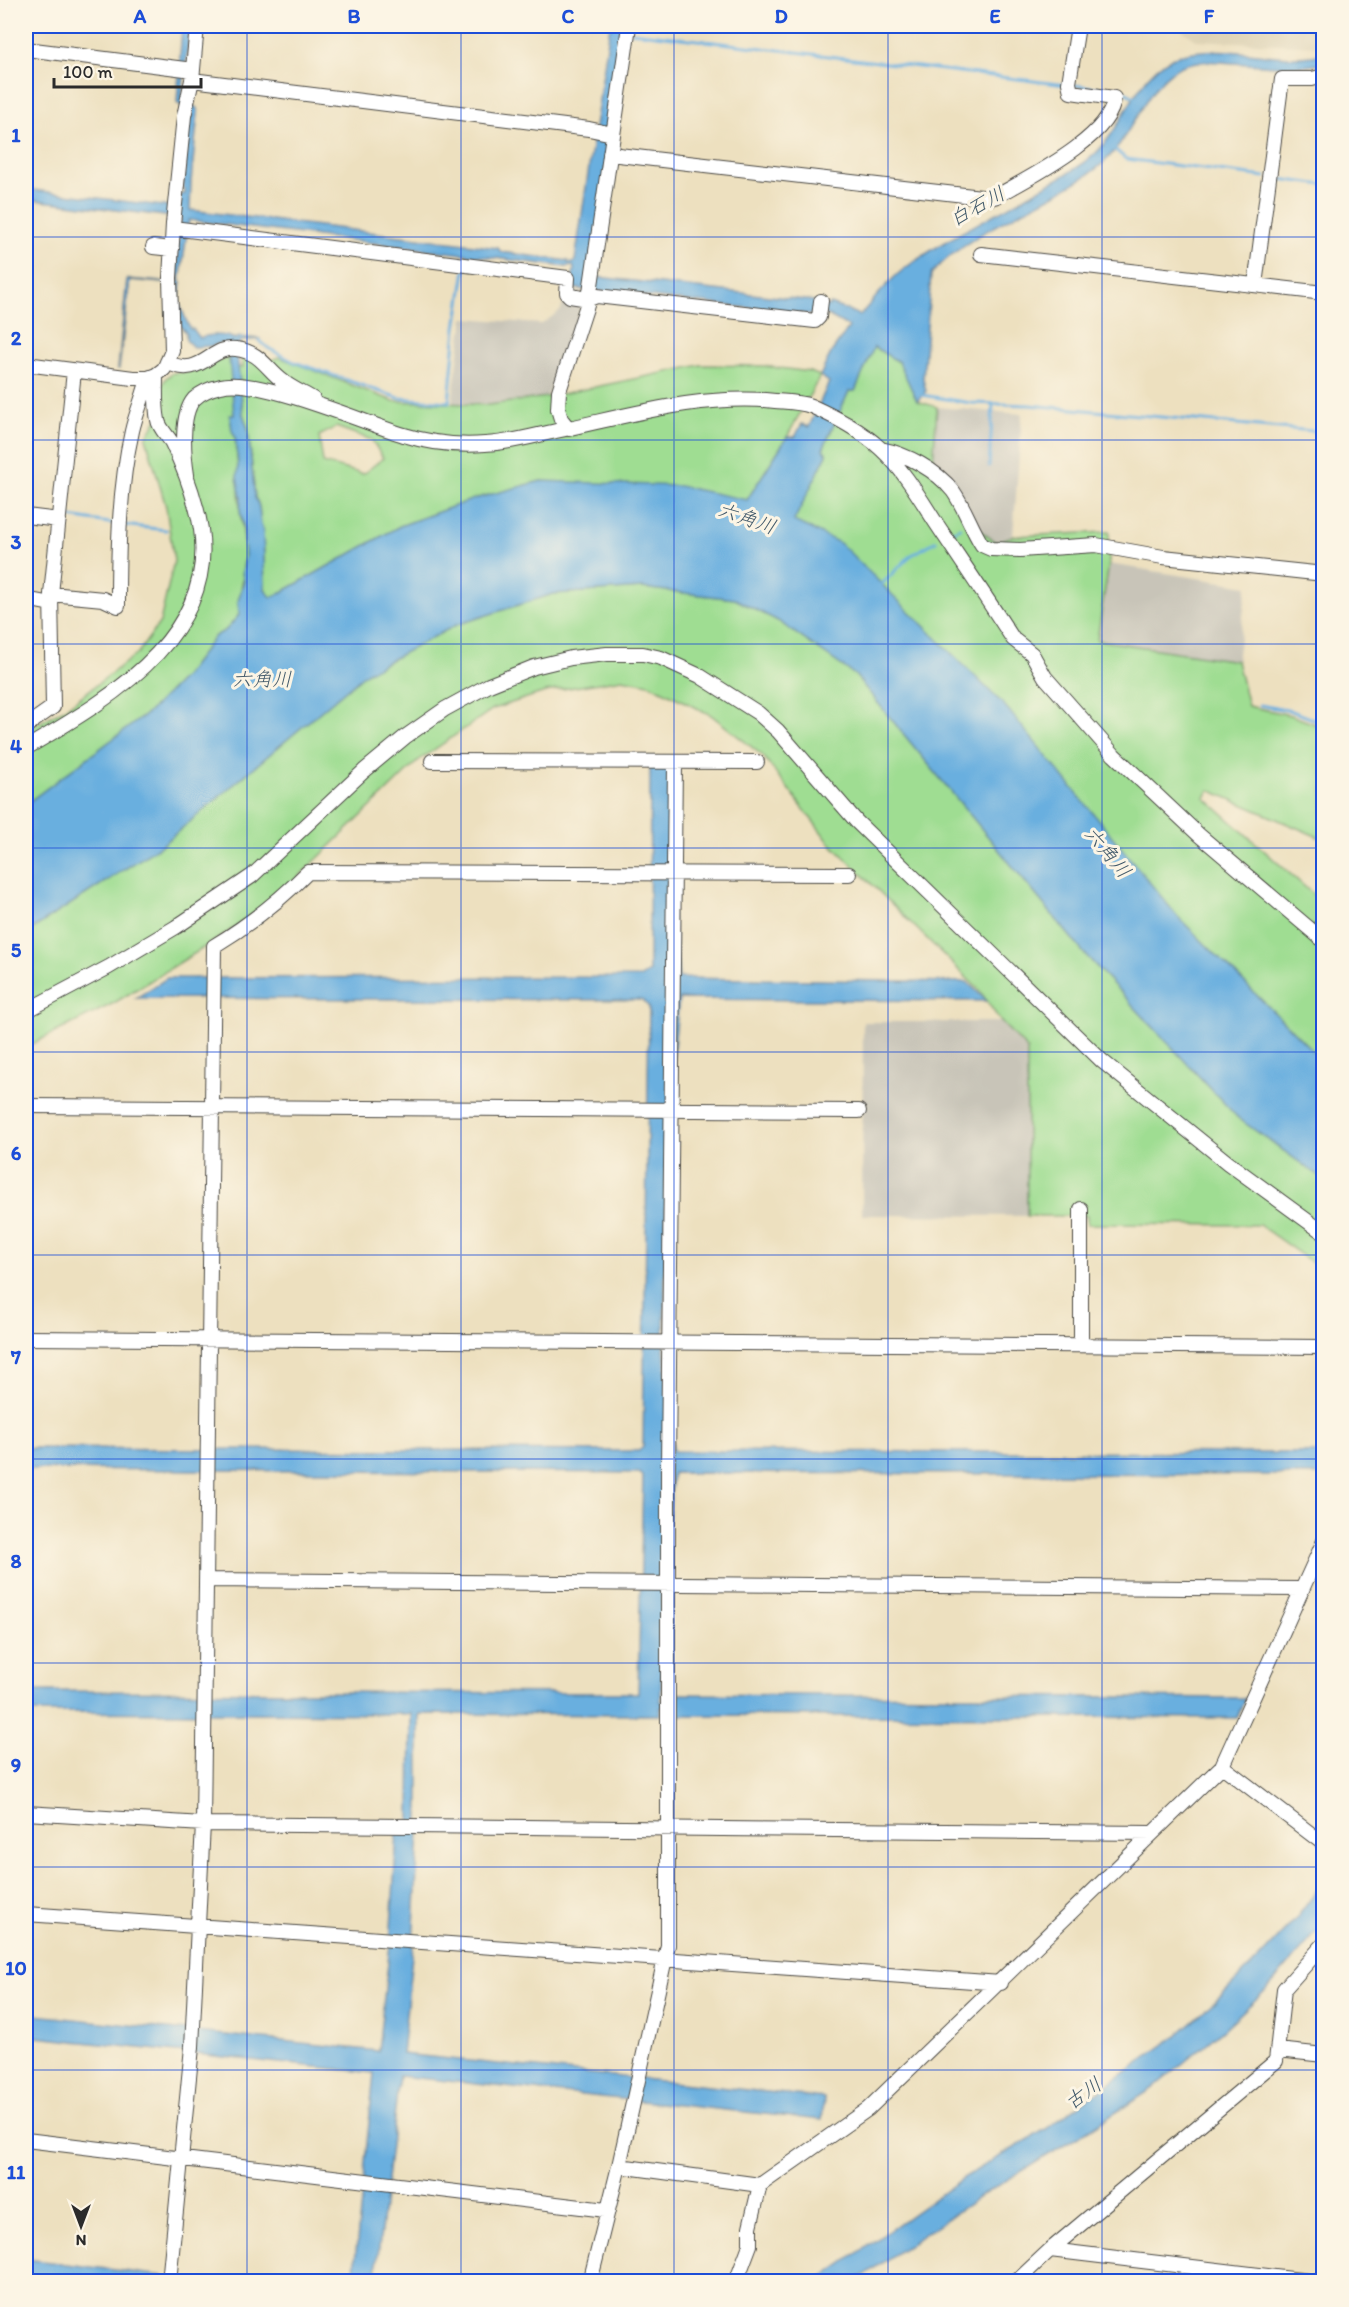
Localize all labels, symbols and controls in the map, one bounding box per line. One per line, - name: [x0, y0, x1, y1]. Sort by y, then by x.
- text: A: [133, 4, 147, 28]
- text: B: [348, 4, 361, 28]
- text: C: [562, 4, 575, 28]
- text: D: [774, 4, 788, 28]
- text: E: [989, 4, 1001, 28]
- text: F: [1204, 4, 1215, 28]
- scale bar: [54, 51, 201, 89]
- text: 100 m: [63, 61, 113, 83]
- text: 1: [11, 123, 21, 147]
- water label: 白石川: [945, 181, 1009, 231]
- text: 2: [11, 326, 22, 350]
- water label: 六角川: [715, 497, 779, 539]
- text: 3: [11, 530, 22, 554]
- water label: 六角川: [232, 667, 292, 691]
- text: 4: [10, 734, 22, 758]
- water label: 六角川: [1080, 821, 1136, 883]
- text: 5: [11, 938, 22, 962]
- text: 6: [11, 1141, 22, 1165]
- text: 7: [10, 1345, 21, 1369]
- text: 8: [11, 1549, 22, 1573]
- text: 9: [11, 1753, 21, 1777]
- text: 10: [5, 1956, 27, 1980]
- water label: 古川: [1060, 2072, 1106, 2114]
- text: 11: [7, 2160, 26, 2184]
- north arrow: [51, 2196, 111, 2256]
- text: N: [76, 2231, 86, 2250]

